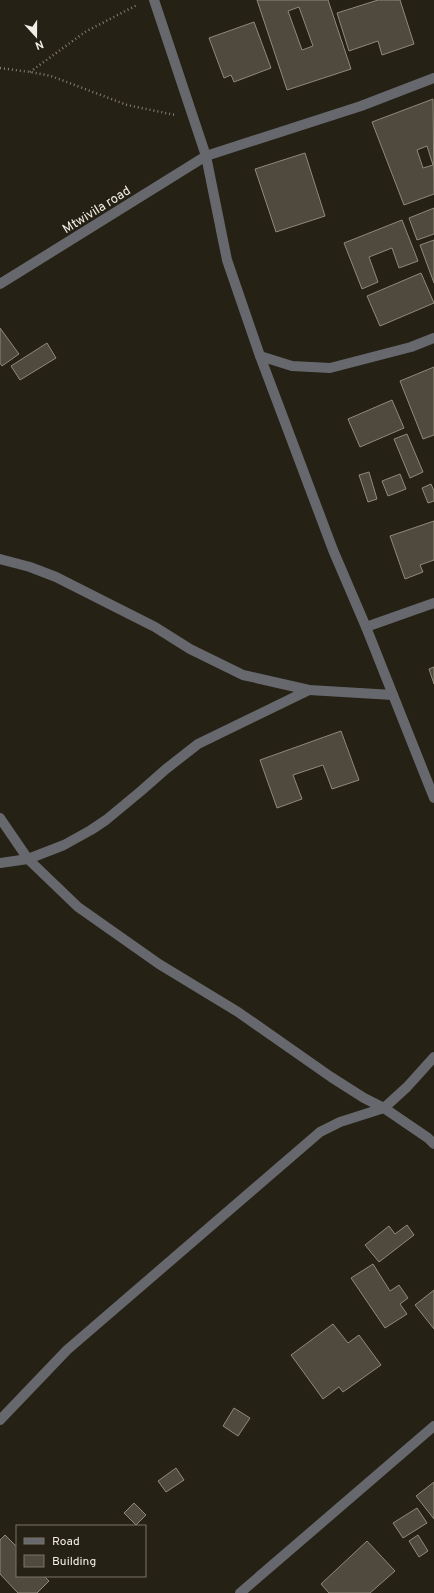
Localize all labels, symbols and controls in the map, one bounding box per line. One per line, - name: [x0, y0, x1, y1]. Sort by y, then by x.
- north arrow: [16, 16, 56, 56]
- text: N: [33, 36, 45, 52]
- street label: Mtwivila road: [60, 183, 134, 238]
- legend: [16, 1525, 146, 1577]
- text: Road: [52, 1534, 80, 1550]
- text: Building: [52, 1554, 96, 1570]

